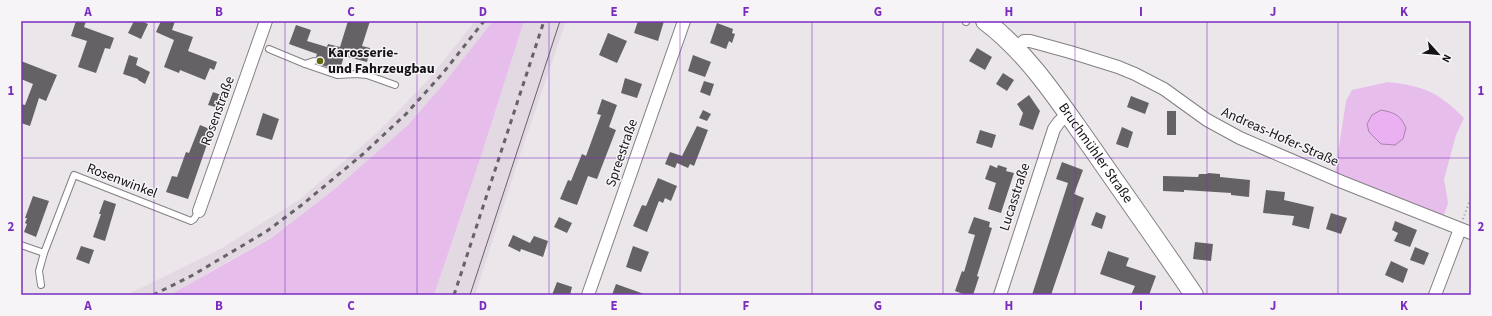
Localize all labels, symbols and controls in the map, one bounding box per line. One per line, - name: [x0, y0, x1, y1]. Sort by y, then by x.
- text: A: [83, 3, 92, 21]
- text: B: [215, 3, 223, 21]
- text: C: [347, 3, 355, 21]
- text: D: [479, 3, 487, 21]
- text: E: [610, 3, 618, 21]
- text: F: [743, 3, 750, 21]
- text: G: [874, 3, 882, 21]
- text: H: [1005, 3, 1013, 21]
- text: I: [1139, 3, 1143, 21]
- text: J: [1270, 3, 1276, 21]
- text: K: [1400, 3, 1409, 21]
- north arrow: [1418, 34, 1458, 74]
- place label: Karosserie- und Fahrzeugbau: [328, 43, 435, 79]
- text: N: [1438, 52, 1455, 65]
- marker: Karosserie- und Fahrzeugbau: [315, 56, 325, 66]
- street label: Rosenstraße: [196, 73, 240, 149]
- text: 1: [8, 82, 15, 100]
- text: 1: [1478, 82, 1485, 100]
- street label: Bruchmühler Straße: [1053, 99, 1138, 207]
- street label: Andreas-Hofer-Straße: [1218, 102, 1342, 172]
- street label: Spreestraße: [601, 116, 643, 190]
- street label: Rosenwinkel: [84, 158, 161, 204]
- street label: Lucasstraße: [995, 160, 1035, 234]
- text: 2: [8, 218, 15, 236]
- text: 2: [1478, 218, 1485, 236]
- text: A: [83, 297, 92, 315]
- text: B: [215, 297, 223, 315]
- text: C: [347, 297, 355, 315]
- text: D: [479, 297, 487, 315]
- text: E: [610, 297, 618, 315]
- text: F: [743, 297, 750, 315]
- text: G: [874, 297, 882, 315]
- text: H: [1005, 297, 1013, 315]
- text: I: [1139, 297, 1143, 315]
- text: J: [1270, 297, 1276, 315]
- text: K: [1400, 297, 1409, 315]

